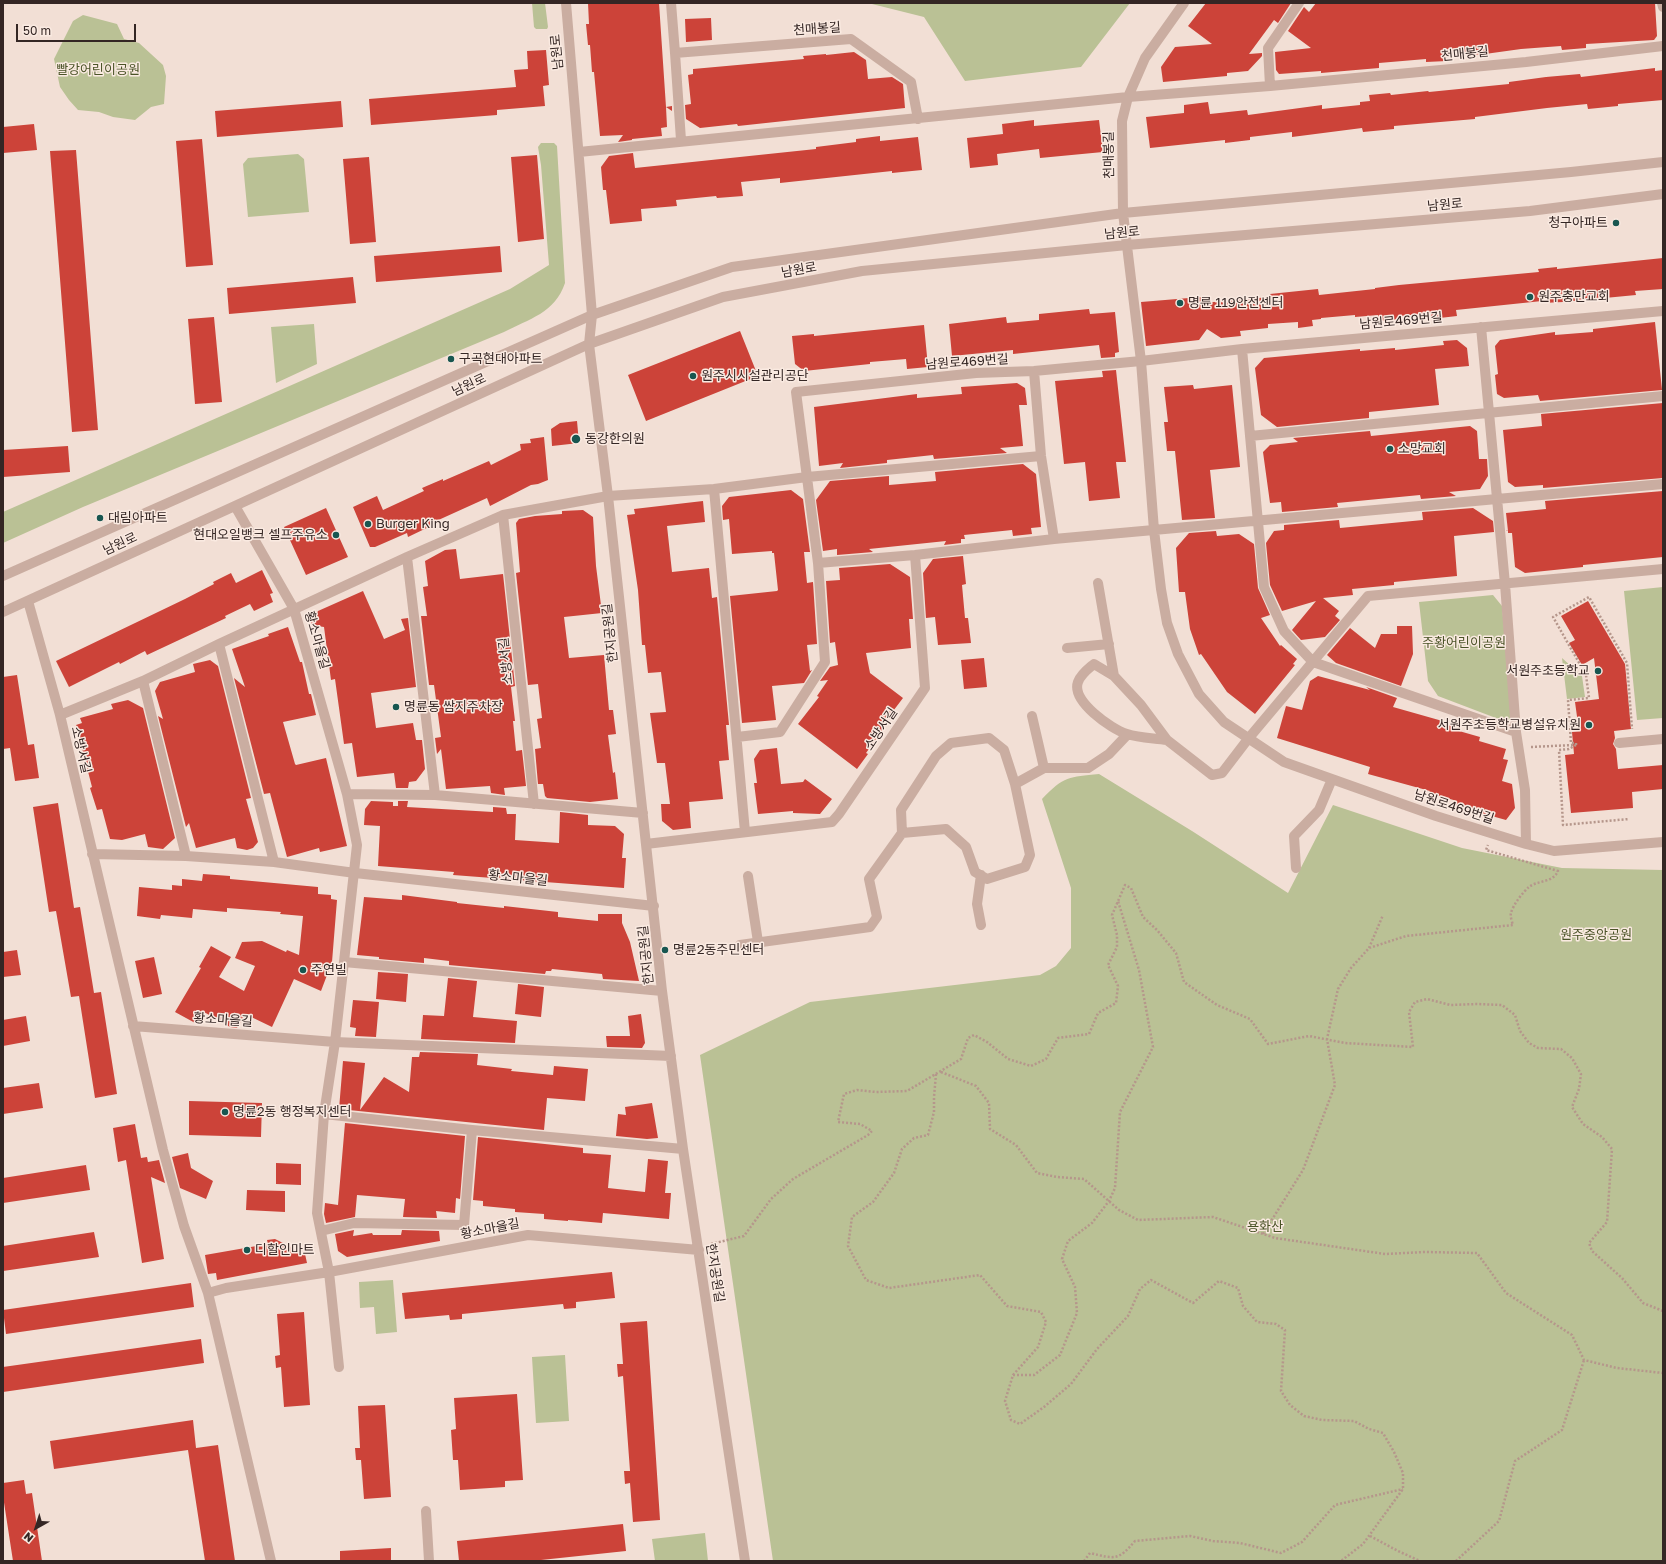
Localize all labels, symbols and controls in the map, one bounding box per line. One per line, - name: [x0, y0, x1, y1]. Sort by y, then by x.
- scale bar: [18, 16, 138, 42]
- street label: 천매봉길: [793, 20, 841, 38]
- text: 50 m: [23, 23, 51, 38]
- street label: 남원로: [548, 33, 566, 71]
- street label: 천매봉길: [1440, 44, 1490, 64]
- park label: 빨강어린이공원: [56, 62, 140, 78]
- street label: 천매봉길: [1101, 131, 1117, 179]
- street label: 남원로: [1426, 196, 1464, 214]
- place label: 청구아파트: [1548, 215, 1608, 231]
- marker: 청구아파트: [1611, 218, 1621, 228]
- street label: 남원로: [1103, 224, 1141, 242]
- street label: 남원로: [780, 259, 818, 281]
- place label: 원주충만교회: [1538, 289, 1610, 305]
- marker: 원주충만교회: [1525, 292, 1535, 302]
- place label: 명륜 119안전센터: [1188, 295, 1283, 311]
- marker: 명륜 119안전센터: [1175, 298, 1185, 308]
- street label: 남원로469번길: [1359, 310, 1443, 332]
- place label: 구곡현대아파트: [459, 351, 543, 367]
- street label: 남원로469번길: [925, 351, 1009, 373]
- marker: 구곡현대아파트: [446, 354, 456, 364]
- place label: 원주시시설관리공단: [701, 368, 809, 384]
- street label: 남원로: [449, 370, 489, 400]
- marker: 원주시시설관리공단: [688, 371, 698, 381]
- place label: 동강한의원: [585, 431, 645, 447]
- marker: 동강한의원: [570, 433, 582, 445]
- place label: 소망교회: [1398, 441, 1446, 457]
- marker: 소망교회: [1385, 444, 1395, 454]
- place label: 대림아파트: [108, 510, 168, 526]
- marker: 대림아파트: [95, 513, 105, 523]
- place label: Burger King: [376, 516, 450, 532]
- marker: Burger King: [363, 519, 373, 529]
- place label: 현대오일뱅크 셀프주유소: [193, 527, 328, 543]
- street label: 남원로: [100, 529, 140, 559]
- marker: 현대오일뱅크 셀프주유소: [331, 530, 341, 540]
- street label: 한지공원길: [599, 602, 621, 664]
- street label: 황소마을길: [301, 609, 333, 671]
- park label: 주황어린이공원: [1422, 635, 1506, 651]
- street label: 소방서길: [496, 636, 516, 686]
- place label: 서원주초등학교: [1506, 663, 1590, 679]
- marker: 서원주초등학교: [1593, 666, 1603, 676]
- place label: 명륜동 쌈지주차장: [404, 699, 503, 715]
- marker: 명륜동 쌈지주차장: [391, 702, 401, 712]
- street label: 소방서길: [861, 705, 901, 753]
- place label: 서원주초등학교병설유치원: [1437, 717, 1581, 733]
- marker: 서원주초등학교병설유치원: [1584, 720, 1594, 730]
- street label: 소방서길: [68, 725, 94, 775]
- street label: 남원로469번길: [1412, 787, 1496, 827]
- street label: 황소마을길: [487, 867, 549, 889]
- street label: 한지공원길: [635, 924, 657, 986]
- park label: 원주중앙공원: [1560, 927, 1632, 943]
- place label: 명륜2동주민센터: [673, 942, 764, 958]
- marker: 명륜2동주민센터: [660, 945, 670, 955]
- place label: 주연빌: [311, 962, 347, 978]
- marker: 주연빌: [298, 965, 308, 975]
- street label: 황소마을길: [193, 1010, 253, 1030]
- place label: 명륜2동 행정복지센터: [233, 1104, 351, 1120]
- marker: 명륜2동 행정복지센터: [220, 1107, 230, 1117]
- street label: 황소마을길: [459, 1216, 521, 1242]
- park label: 용화산: [1247, 1219, 1283, 1235]
- place label: 디할인마트: [255, 1242, 315, 1258]
- street label: 한지공원길: [703, 1242, 727, 1304]
- marker: 디할인마트: [242, 1245, 252, 1255]
- north arrow: [16, 1508, 56, 1548]
- text: N: [21, 1530, 35, 1545]

